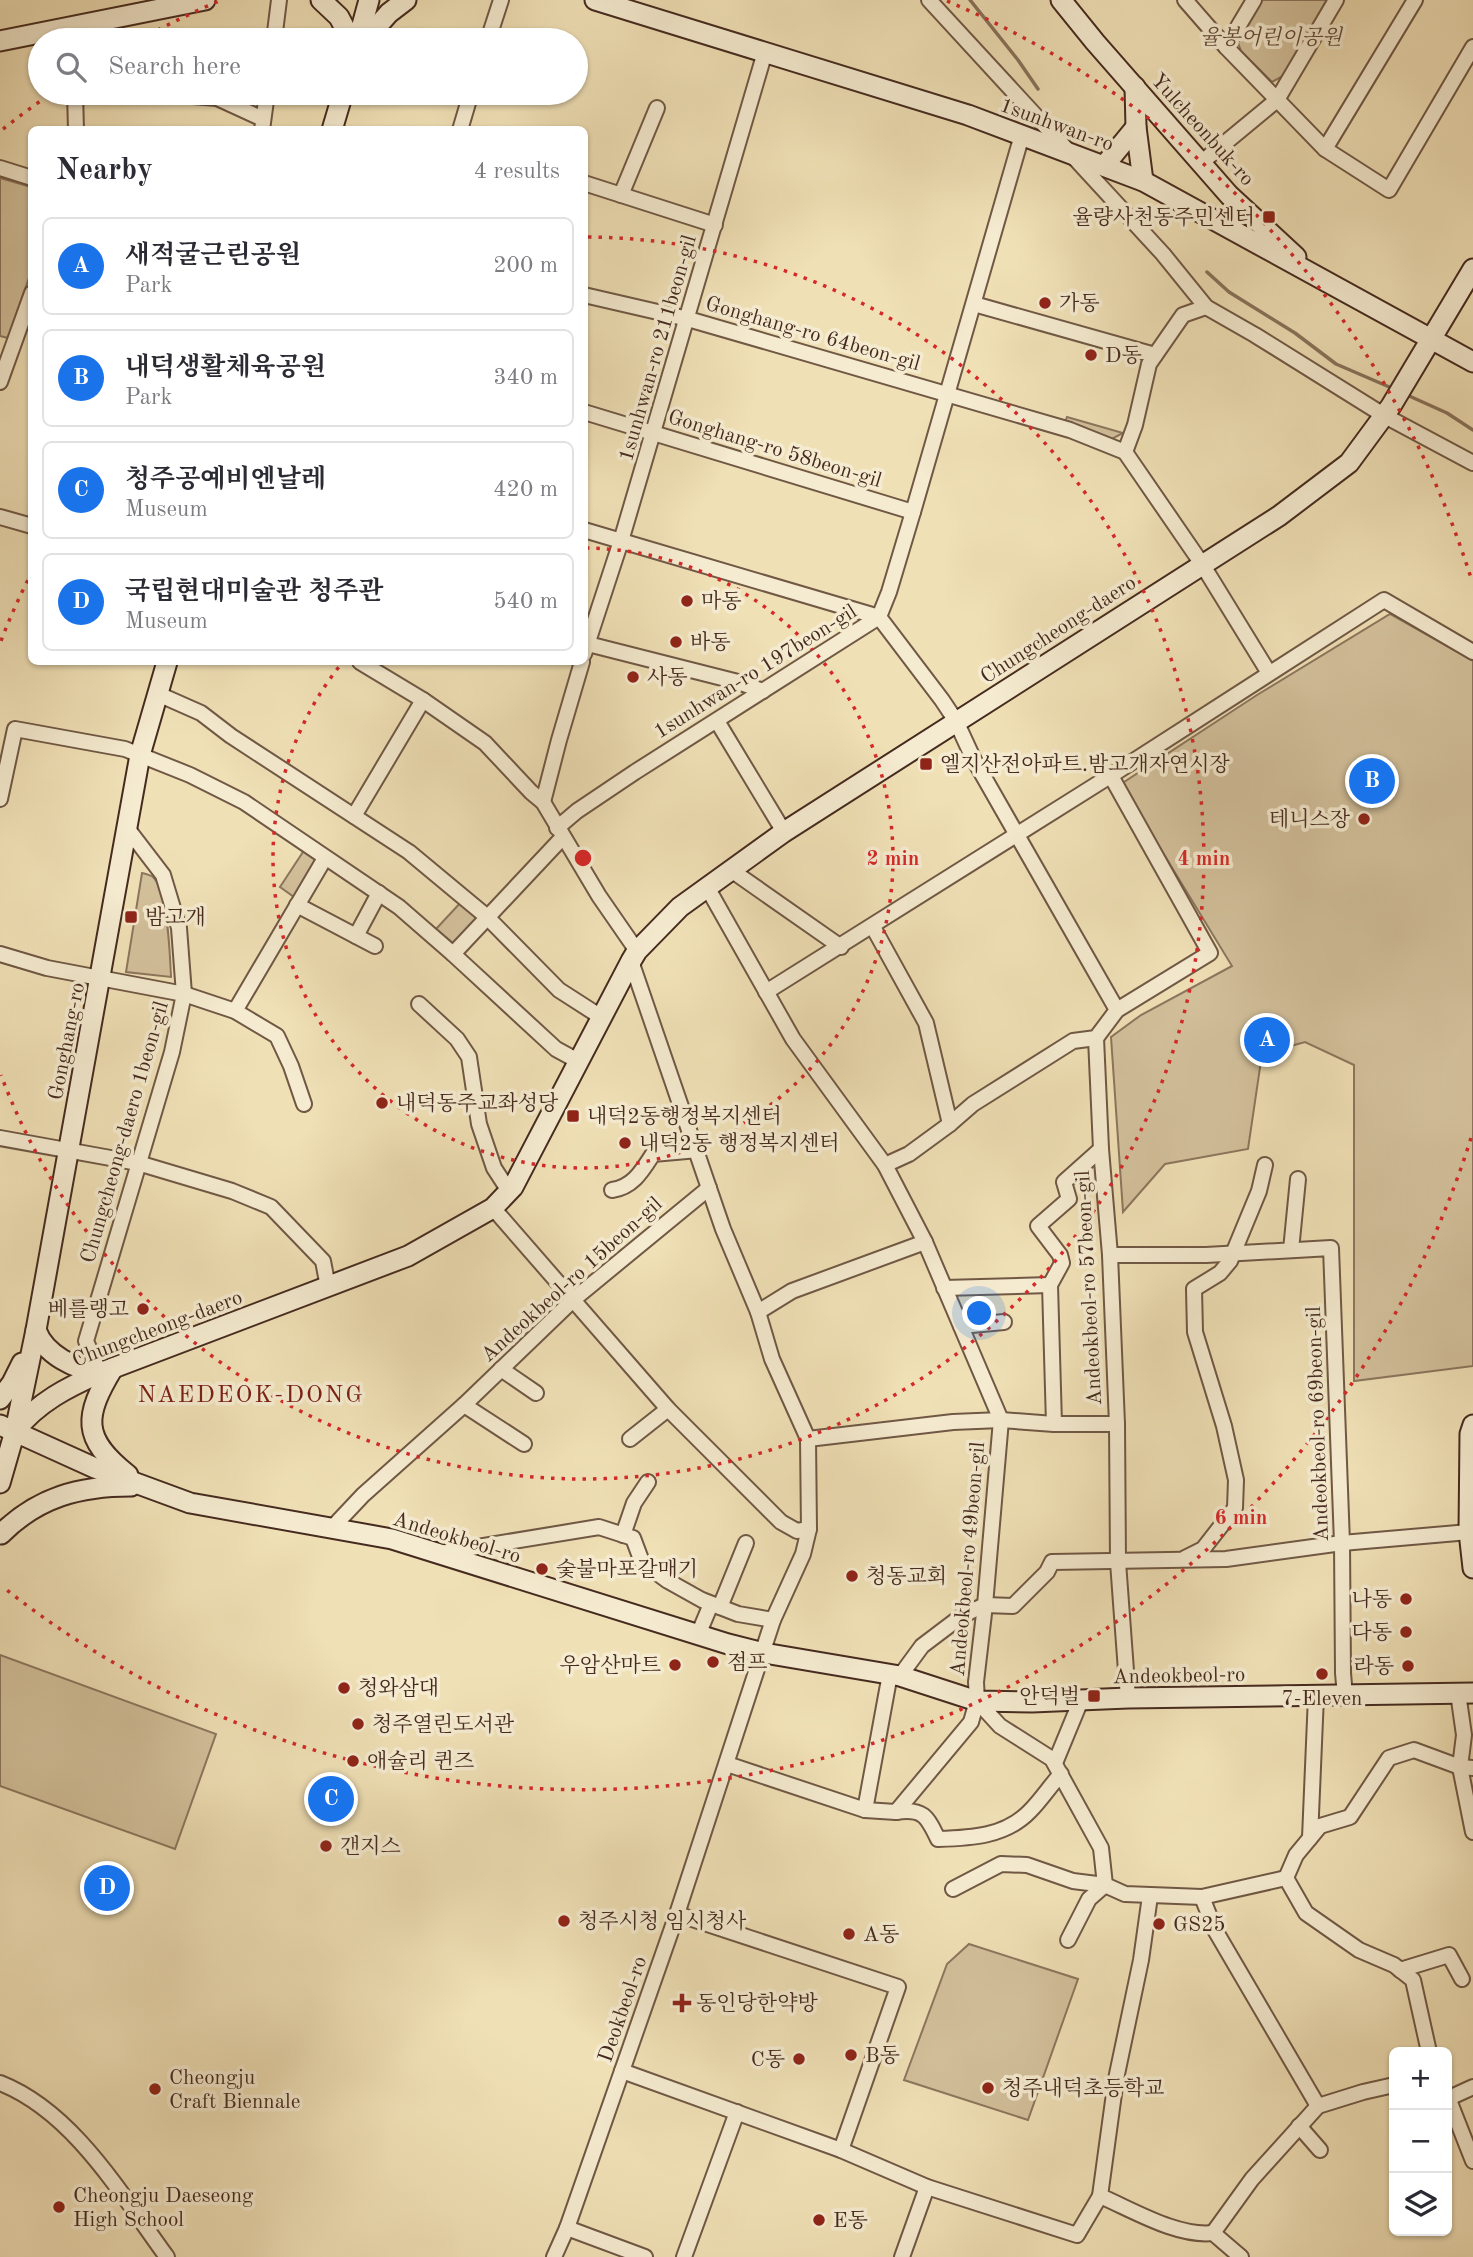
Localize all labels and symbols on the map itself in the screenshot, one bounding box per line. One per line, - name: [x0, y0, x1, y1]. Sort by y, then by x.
- park label: 율봉어린이공원: [1200, 26, 1344, 49]
- street label: Yulcheonbuk-ro: [1146, 70, 1258, 190]
- street label: 1sunhwan-ro: [997, 95, 1116, 156]
- place label: 율량사천동주민센터: [1072, 206, 1255, 229]
- marker: 율량사천동주민센터: [1261, 209, 1277, 225]
- street label: 1sunhwan-ro 211beon-gil: [616, 233, 701, 464]
- place label: 가동: [1059, 292, 1100, 315]
- street label: Gonghang-ro 64beon-gil: [703, 294, 923, 375]
- marker: 가동: [1037, 295, 1053, 311]
- place label: D동: [1105, 345, 1142, 367]
- marker: D동: [1083, 347, 1099, 363]
- street label: Gonghang-ro 58beon-gil: [665, 407, 884, 492]
- street label: Chungcheong-daero: [977, 572, 1140, 688]
- place label: 마동: [701, 590, 742, 613]
- marker: 마동: [679, 593, 695, 609]
- street label: 1sunhwan-ro 197beon-gil: [651, 601, 861, 743]
- place label: 바동: [690, 631, 731, 654]
- marker: 바동: [668, 634, 684, 650]
- place label: 사동: [647, 666, 688, 689]
- marker: 사동: [625, 669, 641, 685]
- place label: 엘지산전아파트.밤고개자연시장: [940, 753, 1231, 776]
- pin: B: [1349, 755, 1395, 807]
- marker: 엘지산전아파트.밤고개자연시장: [918, 756, 934, 772]
- place label: 테니스장: [1269, 808, 1351, 831]
- marker: 테니스장: [1356, 811, 1372, 827]
- centre of rings: [571, 846, 595, 870]
- text: 2 min: [867, 849, 919, 870]
- text: 4 min: [1178, 849, 1230, 870]
- place label: 밤고개: [145, 906, 206, 929]
- marker: 밤고개: [123, 909, 139, 925]
- street label: Gonghang-ro: [46, 981, 89, 1102]
- street label: Chungcheong-daero 1beon-gil: [78, 999, 173, 1266]
- pin: A: [1244, 1014, 1290, 1066]
- place label: 내덕동주교좌성당: [396, 1092, 559, 1115]
- marker: 내덕동주교좌성당: [374, 1095, 390, 1111]
- place label: 내덕2동행정복지센터: [587, 1105, 782, 1128]
- marker: 내덕2동행정복지센터: [565, 1108, 581, 1124]
- place label: 내덕2동 행정복지센터: [639, 1132, 840, 1155]
- marker: 내덕2동 행정복지센터: [617, 1135, 633, 1151]
- street label: Andeokbeol-ro 57beon-gil: [1073, 1169, 1106, 1406]
- street label: Andeokbeol-ro 15beon-gil: [477, 1193, 667, 1367]
- street label: Chungcheong-daero: [70, 1287, 246, 1372]
- your location: [962, 1296, 996, 1330]
- place label: 베를랭고: [48, 1298, 129, 1321]
- marker: 베를랭고: [135, 1301, 151, 1317]
- street label: Andeokbeol-ro 69beon-gil: [1304, 1306, 1333, 1542]
- district label: NAEDEOK-DONG: [138, 1384, 365, 1408]
- street label: Andeokbeol-ro 49beon-gil: [948, 1441, 989, 1677]
- text: 6 min: [1215, 1508, 1267, 1529]
- street label: Andeokbeol-ro: [390, 1509, 523, 1568]
- place label: 숯불마포갈매기: [556, 1557, 698, 1581]
- marker: 숯불마포갈매기: [534, 1561, 550, 1577]
- place label: 청동교회: [866, 1565, 947, 1588]
- marker: 청동교회: [844, 1568, 860, 1584]
- place label: 나동: [1351, 1588, 1392, 1611]
- marker: 나동: [1398, 1591, 1414, 1607]
- place label: 다동: [1351, 1621, 1392, 1644]
- marker: 다동: [1398, 1624, 1414, 1640]
- place label: 점프: [727, 1651, 768, 1674]
- place label: 우암산마트: [560, 1654, 661, 1677]
- marker: 점프: [705, 1654, 721, 1670]
- place label: 라동: [1353, 1655, 1394, 1678]
- marker: 우암산마트: [667, 1657, 683, 1673]
- marker: 라동: [1400, 1658, 1416, 1674]
- street label: Andeokbeol-ro: [1113, 1665, 1246, 1688]
- marker: 7-Eleven: [1314, 1666, 1330, 1682]
- place label: 청와삼대: [358, 1677, 439, 1700]
- marker: 청와삼대: [336, 1680, 352, 1696]
- place label: 안덕벌: [1019, 1685, 1080, 1708]
- marker: 안덕벌: [1086, 1688, 1102, 1704]
- place label: 7-Eleven: [1282, 1689, 1362, 1710]
- place label: 청주열린도서관: [372, 1713, 515, 1736]
- marker: 청주열린도서관: [350, 1716, 366, 1732]
- place label: 애슐리 퀸즈: [367, 1750, 474, 1773]
- marker: 애슐리 퀸즈: [345, 1753, 361, 1769]
- pin: C: [308, 1773, 354, 1825]
- place label: 갠지스: [340, 1835, 401, 1858]
- marker: 갠지스: [318, 1838, 334, 1854]
- pin: D: [84, 1862, 130, 1914]
- place label: 청주시청 임시청사: [578, 1910, 747, 1933]
- marker: 청주시청 임시청사: [556, 1913, 572, 1929]
- place label: GS25: [1173, 1915, 1226, 1936]
- marker: GS25: [1151, 1916, 1167, 1932]
- place label: A동: [863, 1924, 899, 1946]
- marker: A동: [841, 1926, 857, 1942]
- street label: Deokbeol-ro: [595, 1954, 651, 2065]
- place label: 동인당한약방: [696, 1992, 818, 2015]
- marker: 동인당한약방: [674, 1995, 690, 2011]
- place label: B동: [865, 2045, 900, 2067]
- marker: B동: [843, 2047, 859, 2063]
- place label: C동: [751, 2049, 785, 2071]
- marker: C동: [791, 2051, 807, 2067]
- place label: Cheongju Craft Biennale: [169, 2068, 300, 2113]
- place label: 청주내덕초등학교: [1002, 2077, 1164, 2100]
- marker: 청주내덕초등학교: [980, 2080, 996, 2096]
- marker: Cheongju Craft Biennale: [147, 2081, 163, 2097]
- place label: Cheongju Daeseong High School: [73, 2186, 254, 2231]
- marker: Cheongju Daeseong High School: [51, 2199, 67, 2215]
- place label: E동: [833, 2210, 868, 2232]
- marker: E동: [811, 2212, 827, 2228]

